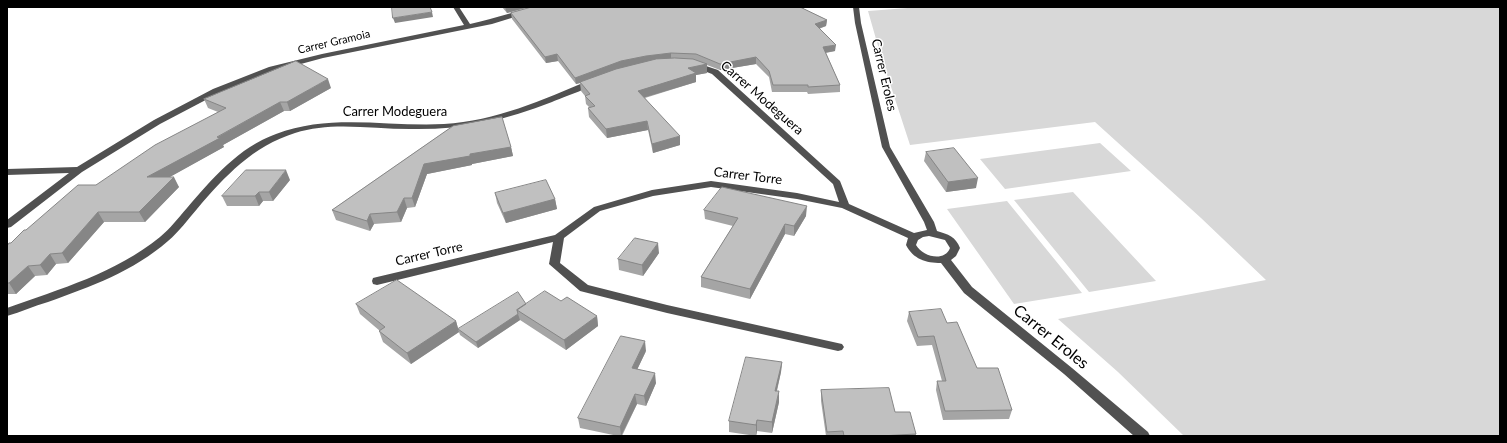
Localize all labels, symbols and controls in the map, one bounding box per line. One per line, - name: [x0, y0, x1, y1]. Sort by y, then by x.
- street label: Carrer Gramoia: [296, 27, 372, 57]
- street label: Carrer Eroles: [868, 37, 900, 113]
- street label: Carrer Modeguera: [717, 58, 807, 138]
- street label: Carrer Modeguera: [343, 104, 447, 120]
- street label: Carrer Torre: [713, 164, 783, 188]
- street label: Carrer Torre: [394, 239, 464, 269]
- street label: Carrer Eroles: [1010, 301, 1092, 373]

